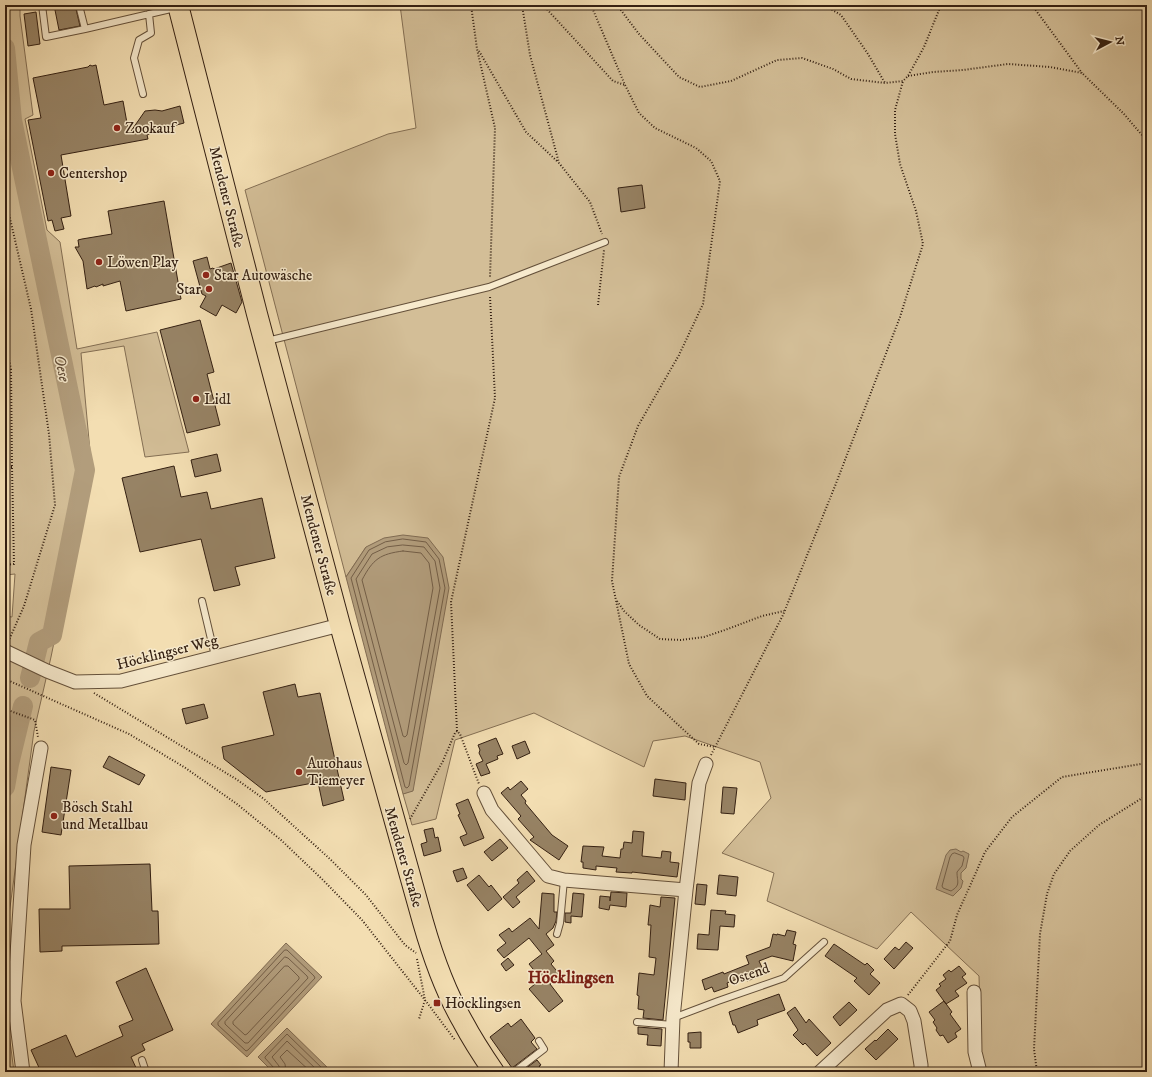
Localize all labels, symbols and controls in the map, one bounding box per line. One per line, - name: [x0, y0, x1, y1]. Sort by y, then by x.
- north arrow: [1090, 22, 1130, 62]
- text: N: [1111, 36, 1126, 46]
- place label: Zookauf: [125, 119, 177, 138]
- marker: Zookauf: [112, 123, 122, 133]
- street label: Mendener Straße: [205, 144, 248, 250]
- place label: Centershop: [59, 164, 128, 183]
- marker: Centershop: [46, 168, 56, 178]
- place label: Löwen Play: [107, 253, 179, 272]
- marker: Löwen Play: [94, 257, 104, 267]
- place label: Star Autowäsche: [214, 266, 312, 285]
- marker: Star Autowäsche: [201, 270, 211, 280]
- place label: Star: [176, 280, 201, 299]
- marker: Star: [204, 284, 214, 294]
- water label: Oese: [49, 353, 75, 384]
- place label: Lidl: [204, 390, 231, 409]
- marker: Lidl: [191, 394, 201, 404]
- street label: Mendener Straße: [296, 492, 341, 598]
- street label: Höcklingser Weg: [115, 631, 220, 674]
- place label: Autohaus Tiemeyer: [307, 754, 365, 790]
- marker: Autohaus Tiemeyer: [294, 767, 304, 777]
- place label: Bösch Stahl und Metallbau: [62, 798, 148, 834]
- street label: Mendener Straße: [380, 805, 427, 910]
- marker: Bösch Stahl und Metallbau: [49, 811, 59, 821]
- street label: Ostend: [726, 958, 773, 990]
- district label: Höcklingsen: [528, 967, 614, 989]
- place label: Höcklingsen: [445, 994, 521, 1013]
- marker: Höcklingsen: [432, 998, 442, 1008]

